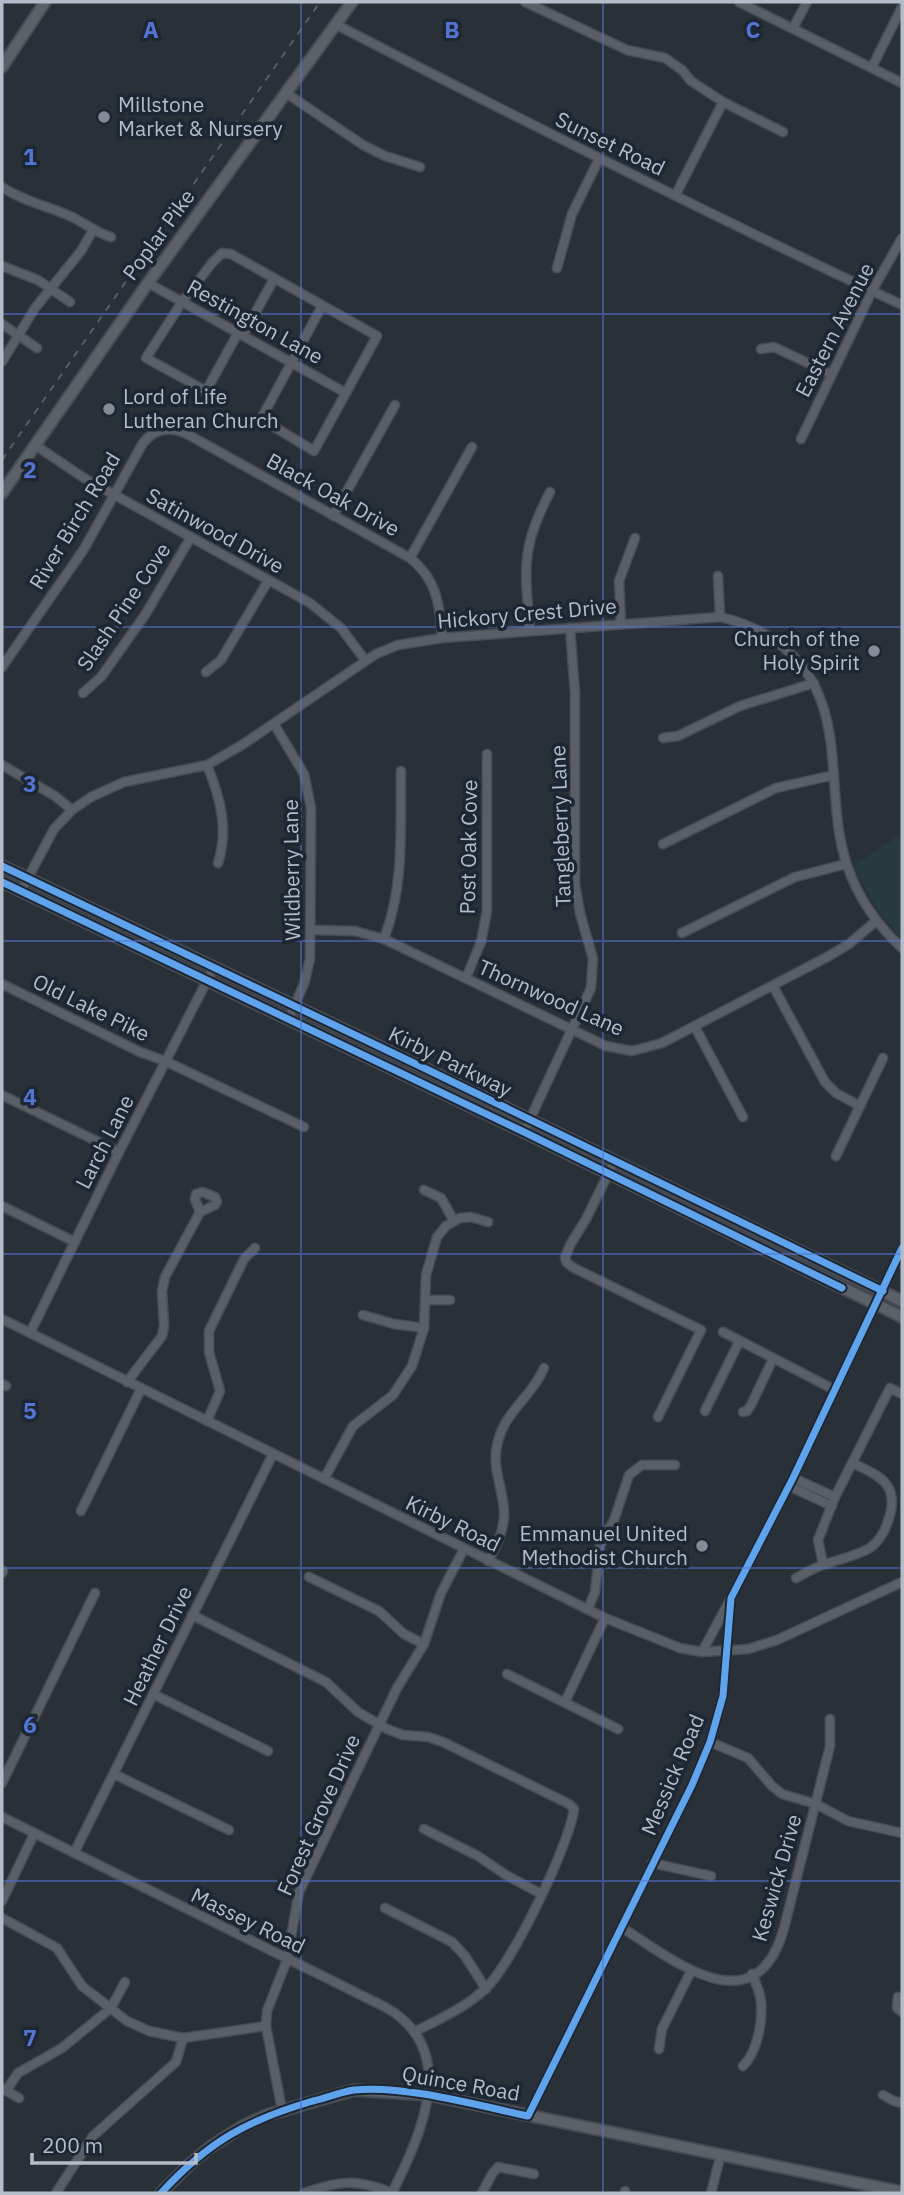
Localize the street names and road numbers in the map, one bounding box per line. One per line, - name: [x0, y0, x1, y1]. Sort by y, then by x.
- street label: Sunset Road: [551, 105, 670, 182]
- street label: Poplar Pike: [116, 183, 201, 286]
- street label: Eastern Avenue: [788, 258, 880, 401]
- street label: Restington Lane: [182, 272, 329, 370]
- street label: Black Oak Drive: [262, 446, 405, 542]
- street label: River Birch Road: [22, 447, 126, 594]
- street label: Satinwood Drive: [142, 481, 289, 580]
- street label: Slash Pine Cove: [70, 537, 176, 676]
- street label: Hickory Crest Drive: [436, 591, 618, 635]
- street label: Tangleberry Lane: [543, 745, 577, 907]
- street label: Post Oak Cove: [453, 779, 483, 915]
- street label: Wildberry Lane: [276, 799, 306, 941]
- street label: Thornwood Lane: [474, 952, 629, 1042]
- street label: Old Lake Pike: [28, 967, 155, 1047]
- street label: Kirby Parkway: [384, 1019, 517, 1103]
- street label: Larch Lane: [68, 1090, 140, 1193]
- street label: Kirby Road: [401, 1488, 505, 1558]
- street label: Heather Drive: [116, 1581, 198, 1710]
- street label: Messick Road: [634, 1710, 710, 1839]
- street label: Forest Grove Drive: [270, 1730, 366, 1900]
- street label: Keswick Drive: [745, 1811, 808, 1945]
- street label: Massey Road: [187, 1880, 310, 1960]
- street label: Quince Road: [400, 2059, 522, 2107]

